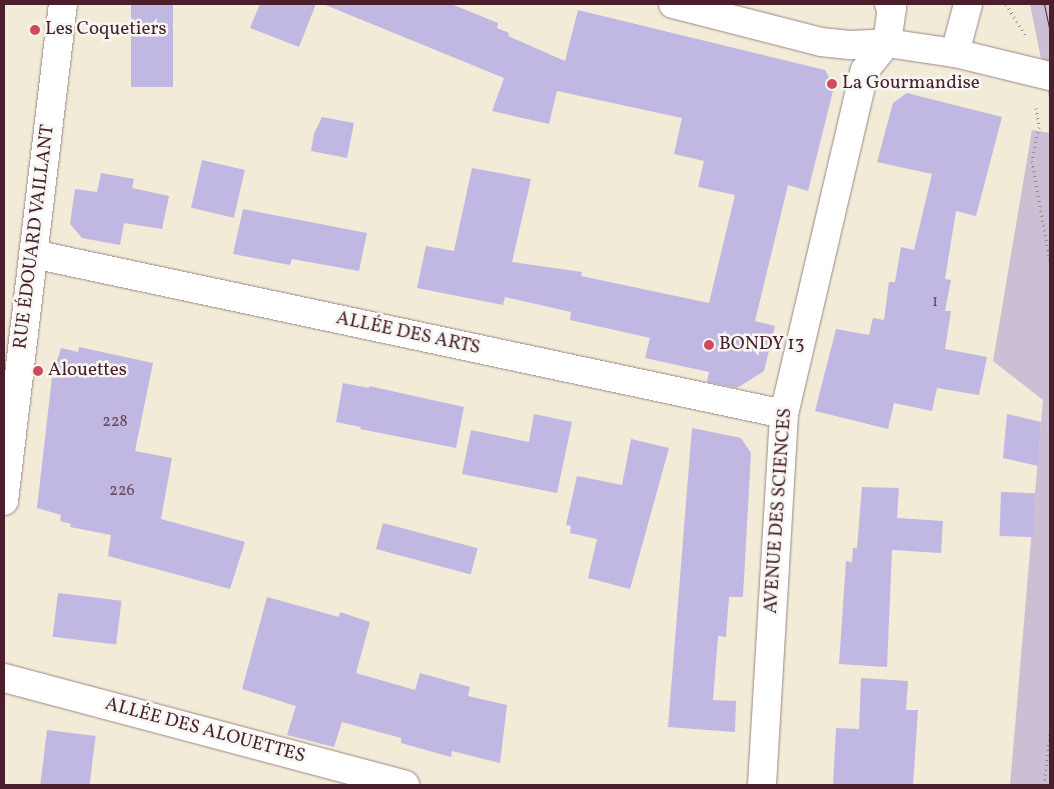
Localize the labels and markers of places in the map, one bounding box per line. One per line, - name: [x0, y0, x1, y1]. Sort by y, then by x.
- place label: Les Coquetiers: [45, 19, 167, 41]
- marker: Les Coquetiers: [29, 24, 41, 36]
- place label: La Gourmandise: [842, 73, 980, 95]
- marker: La Gourmandise: [826, 78, 838, 90]
- place label: BONDY 13: [719, 334, 805, 356]
- marker: BONDY 13: [703, 339, 715, 351]
- place label: Alouettes: [48, 360, 127, 382]
- marker: Alouettes: [32, 365, 44, 377]

